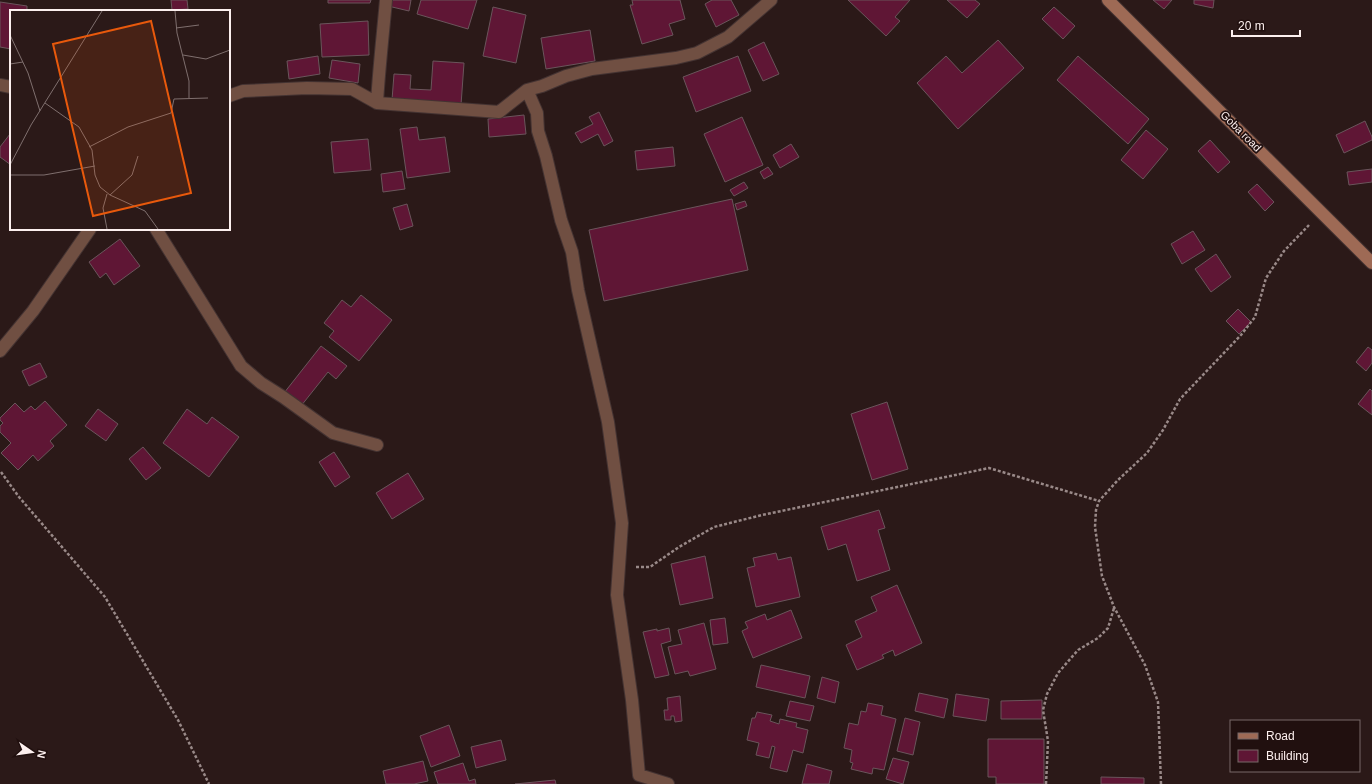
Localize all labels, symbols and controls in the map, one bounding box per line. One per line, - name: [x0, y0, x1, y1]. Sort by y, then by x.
- inset map: [10, 10, 230, 230]
- scale bar: [1232, 12, 1300, 38]
- text: 20 m: [1238, 19, 1265, 33]
- street label: Goba road: [1218, 108, 1264, 154]
- legend: [1230, 720, 1360, 772]
- text: Road: [1266, 729, 1295, 743]
- north arrow: [12, 732, 52, 772]
- text: N: [35, 749, 48, 760]
- text: Building: [1266, 749, 1309, 763]

